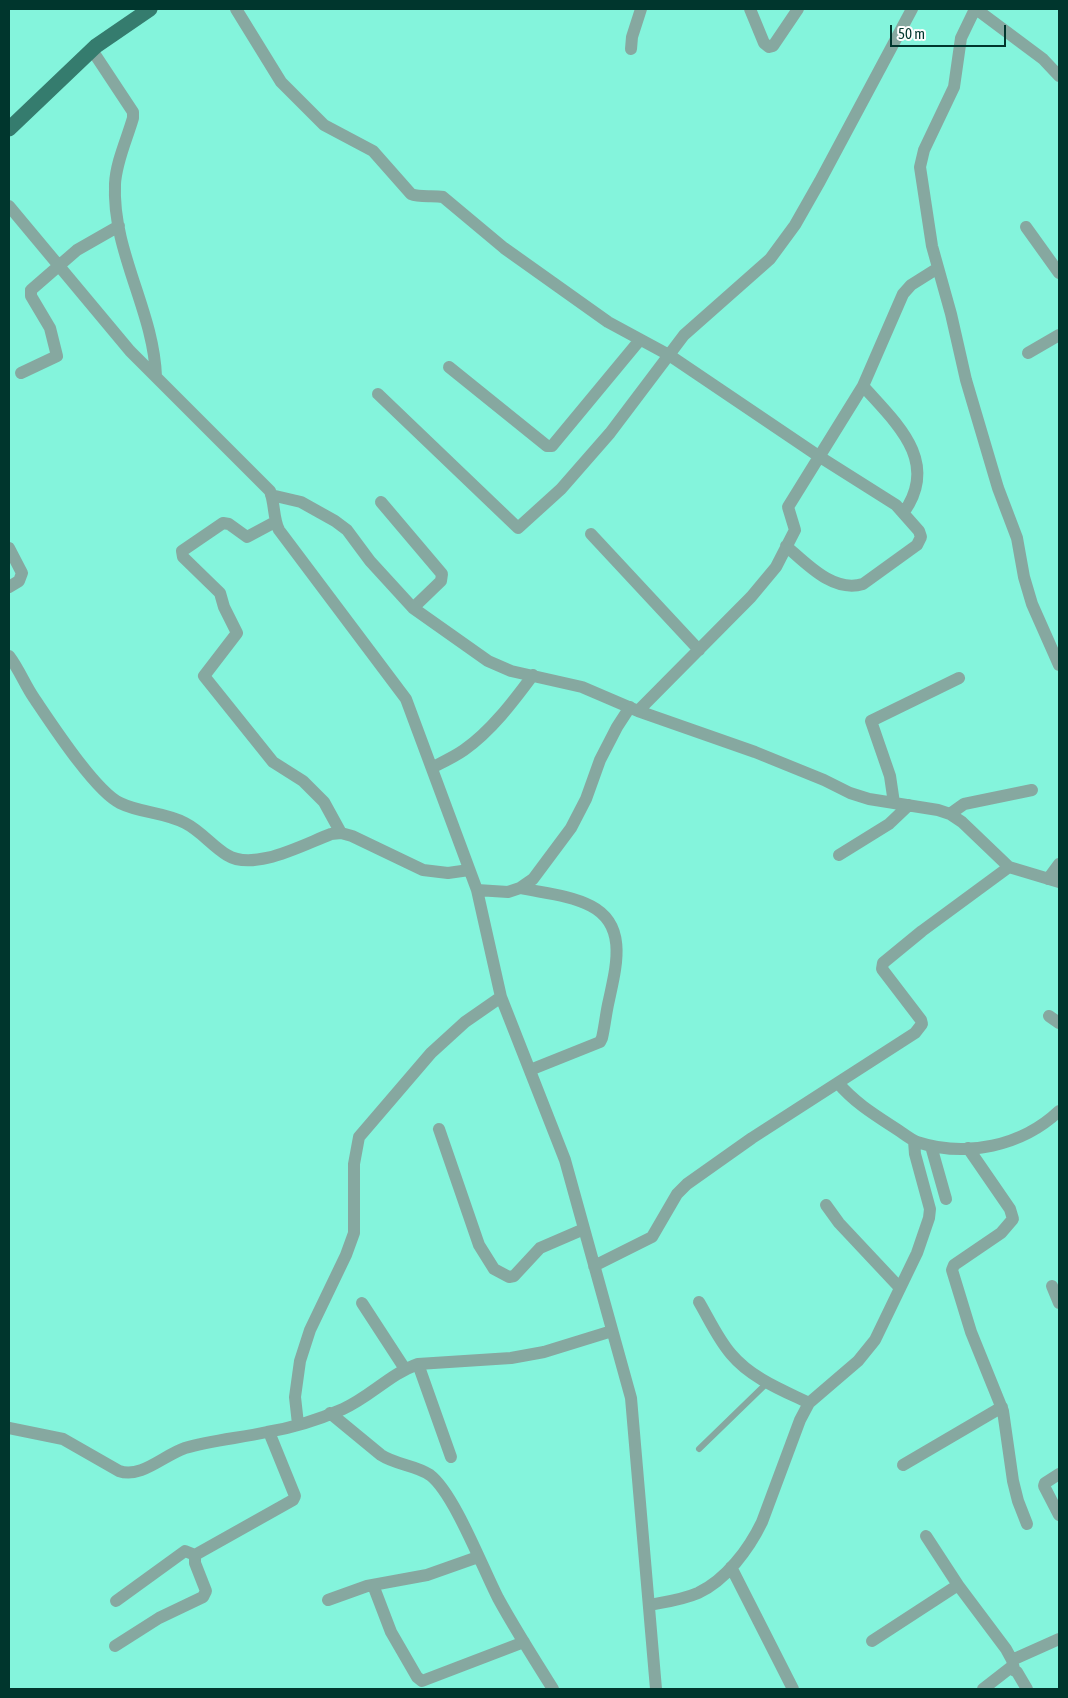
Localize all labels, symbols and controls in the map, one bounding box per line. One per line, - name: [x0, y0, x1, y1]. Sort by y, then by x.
- scale bar: [893, 15, 1009, 47]
- text: 50 m: [898, 25, 925, 42]

